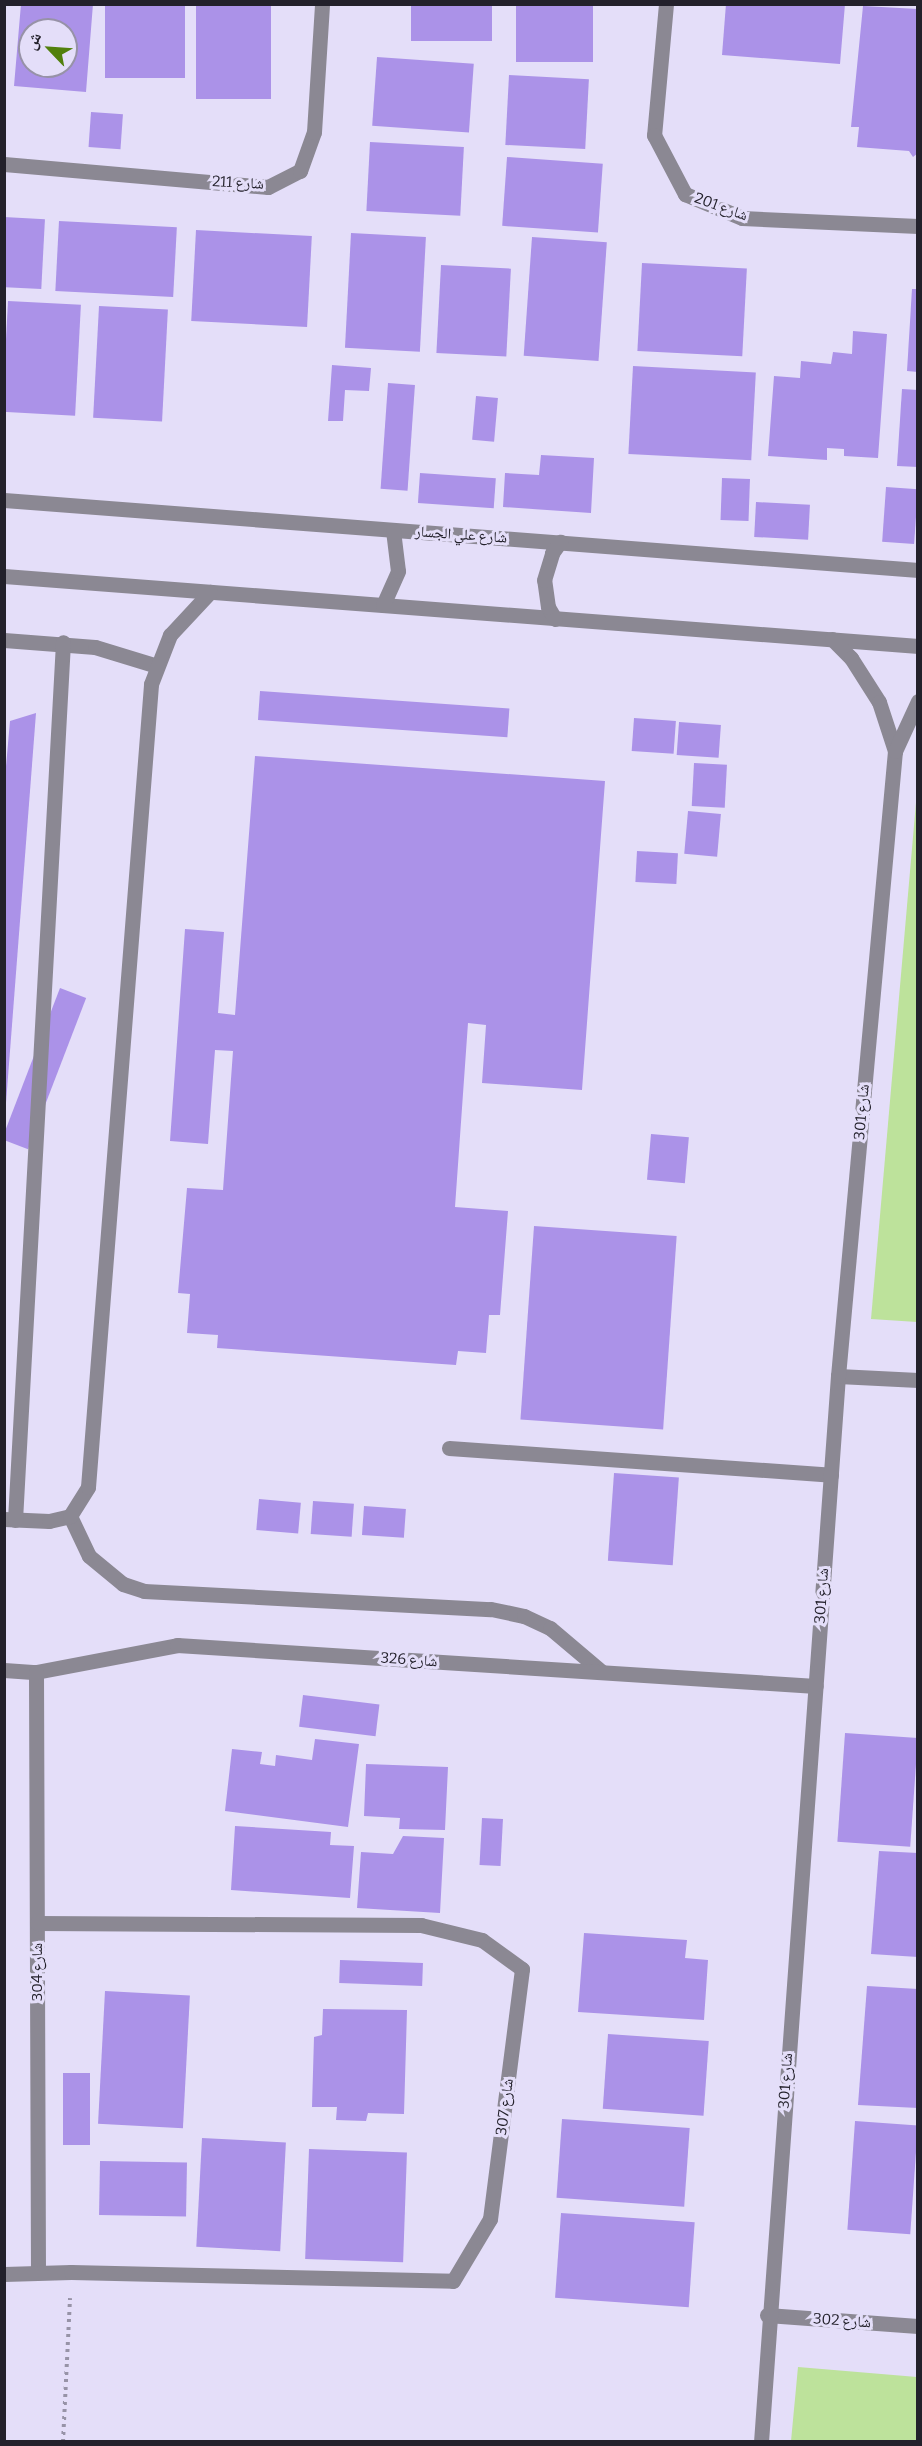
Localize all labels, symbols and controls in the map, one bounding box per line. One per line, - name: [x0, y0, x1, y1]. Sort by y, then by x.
- north arrow: [18, 18, 78, 78]
- text: ش: [21, 29, 45, 53]
- street label: شارع 211: [212, 173, 264, 193]
- street label: شارع 201: [692, 189, 750, 225]
- street label: شارع علي الجسار: [414, 523, 508, 547]
- street label: شارع 301: [851, 1083, 873, 1141]
- street label: شارع 301: [811, 1568, 833, 1624]
- street label: شارع 326: [380, 1649, 438, 1671]
- street label: شارع 304: [29, 1943, 47, 2001]
- street label: شارع 301: [775, 2053, 797, 2109]
- street label: شارع 307: [493, 2078, 517, 2136]
- street label: شارع 302: [813, 2310, 871, 2332]

